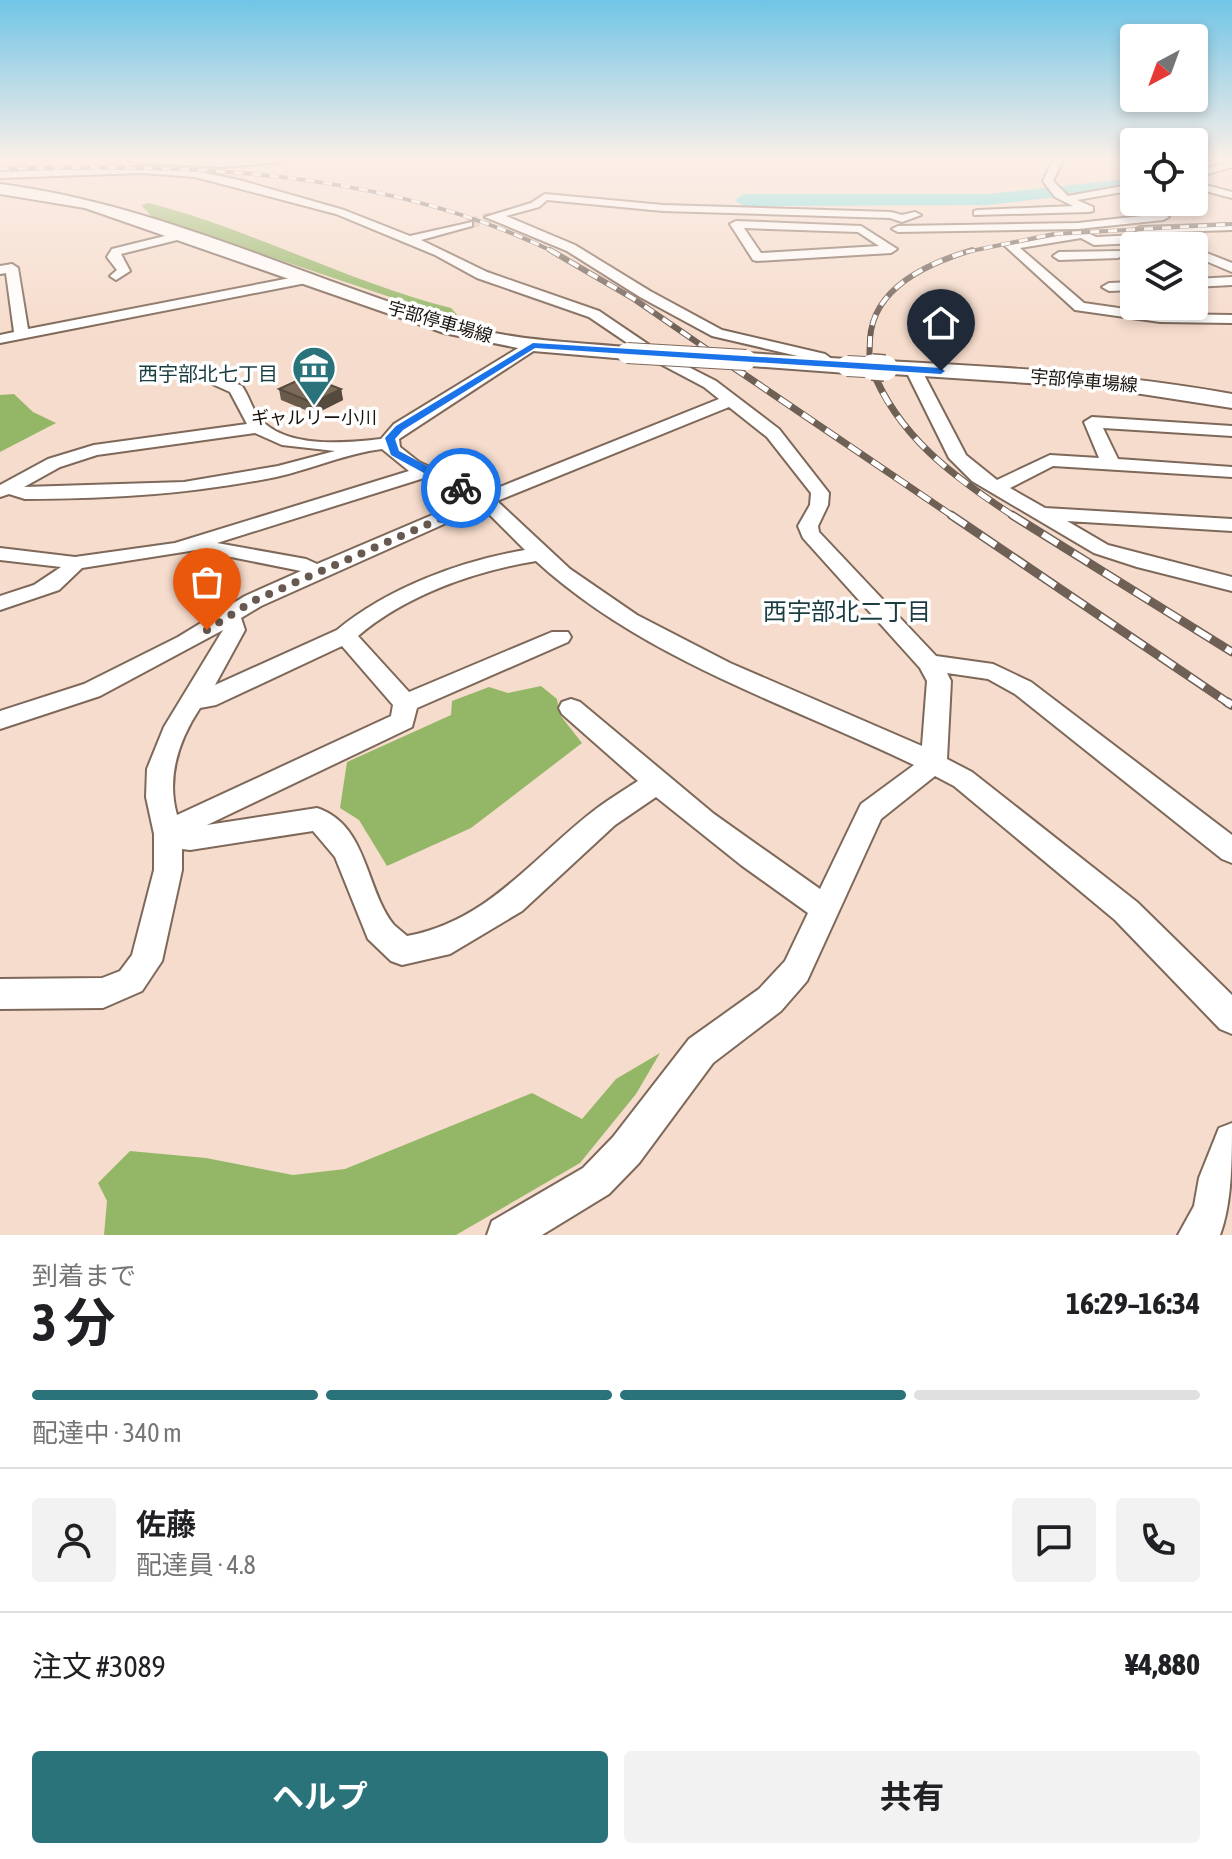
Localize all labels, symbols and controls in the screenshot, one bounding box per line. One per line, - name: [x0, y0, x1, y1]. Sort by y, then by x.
- north arrow: [1120, 24, 1208, 112]
- map controls: [1120, 24, 1208, 320]
- button: locate: [1120, 128, 1208, 216]
- button: layers: [1120, 232, 1208, 320]
- pin: [907, 289, 975, 371]
- street label: 宇部停車場線: [385, 297, 495, 346]
- icon: home: [919, 301, 963, 345]
- museum icon: ギャルリー小川: [290, 344, 338, 407]
- district label: 西宇部北七丁目: [138, 362, 278, 385]
- street label: 宇部停車場線: [1029, 365, 1139, 396]
- place label: ギャルリー小川: [251, 407, 377, 428]
- courier: [421, 448, 501, 528]
- icon: bike: [439, 466, 483, 510]
- pin: [173, 548, 241, 630]
- icon: bag: [185, 560, 229, 604]
- district label: 西宇部北二丁目: [763, 598, 931, 625]
- text: 到着まで: [32, 1261, 136, 1291]
- text: 16:29–16:34: [1066, 1286, 1200, 1320]
- text: 3 分: [32, 1292, 116, 1352]
- text: 配達中 · 340 m: [32, 1418, 182, 1448]
- button: person: [32, 1498, 116, 1582]
- button: chat: [1012, 1498, 1096, 1582]
- button: phone: [1116, 1498, 1200, 1582]
- text: 佐藤: [136, 1507, 196, 1541]
- text: 配達員 · 4.8: [136, 1550, 256, 1580]
- text: ¥4,880: [1125, 1647, 1200, 1681]
- text: 注文 #3089: [32, 1649, 166, 1683]
- button: ヘルプ: [32, 1751, 608, 1843]
- button: 共有: [624, 1751, 1200, 1843]

